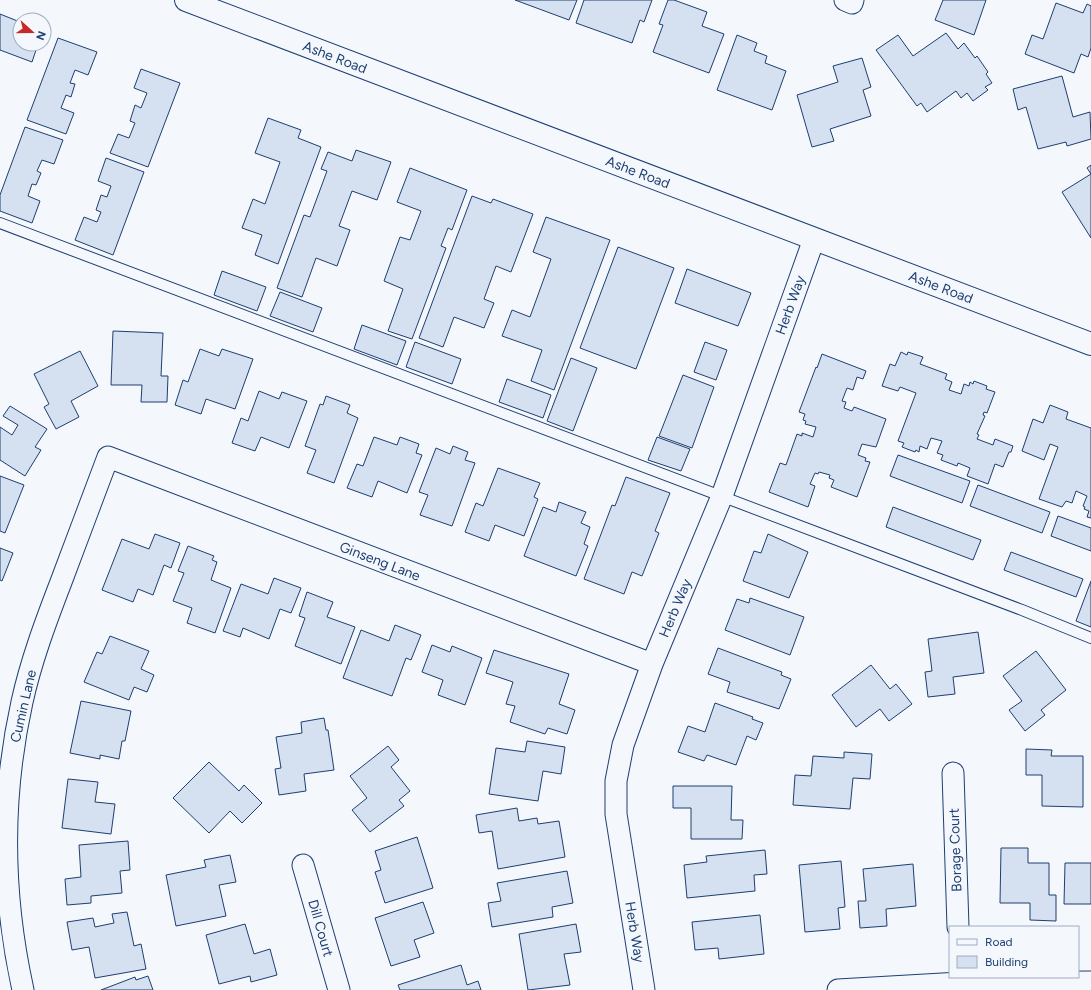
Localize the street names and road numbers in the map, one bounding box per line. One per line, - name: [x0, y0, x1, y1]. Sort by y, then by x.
- street label: Ashe Road: [300, 37, 369, 77]
- street label: Ashe Road: [603, 152, 672, 192]
- street label: Ashe Road: [906, 267, 975, 307]
- street label: Herb Way: [772, 273, 809, 337]
- street label: Ginseng Lane: [337, 538, 423, 585]
- street label: Herb Way: [656, 576, 696, 640]
- street label: Cumin Lane: [7, 668, 40, 744]
- street label: Borage Court: [946, 808, 965, 892]
- street label: Dill Court: [304, 898, 337, 959]
- street label: Herb Way: [621, 900, 648, 965]

